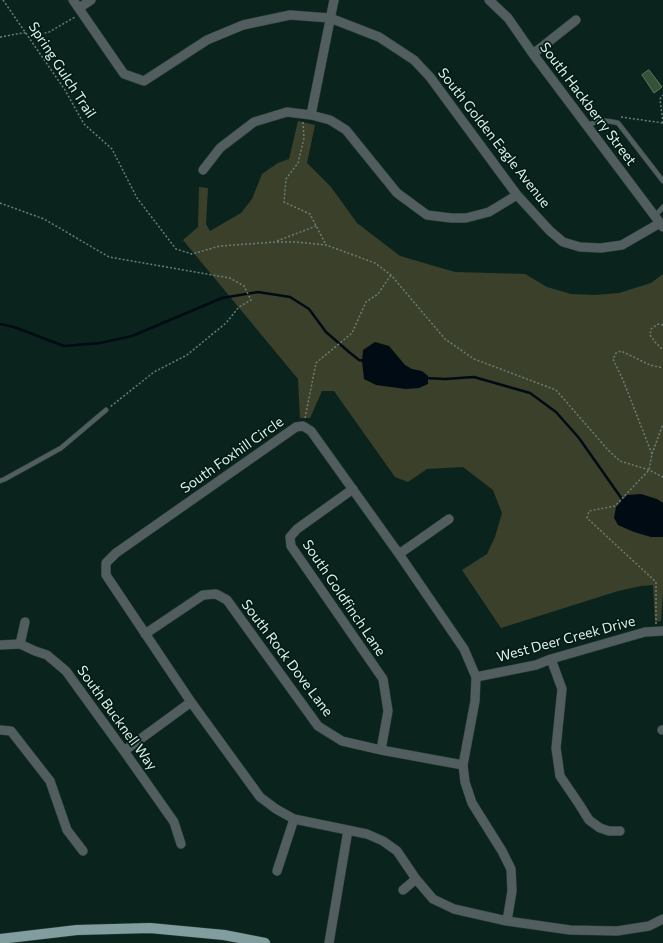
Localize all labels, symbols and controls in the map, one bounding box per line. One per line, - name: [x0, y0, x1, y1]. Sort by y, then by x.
- street label: Spring Gulch Trail: [25, 19, 99, 121]
- street label: South Hackberry Street: [536, 39, 640, 169]
- street label: South Golden Eagle Avenue: [434, 65, 554, 211]
- street label: South Foxhill Circle: [177, 413, 287, 497]
- street label: South Goldfinch Lane: [299, 537, 389, 659]
- street label: South Rock Dove Lane: [238, 596, 336, 720]
- street label: West Deer Creek Drive: [495, 612, 637, 666]
- street label: South Bucknell Way: [73, 662, 161, 774]

